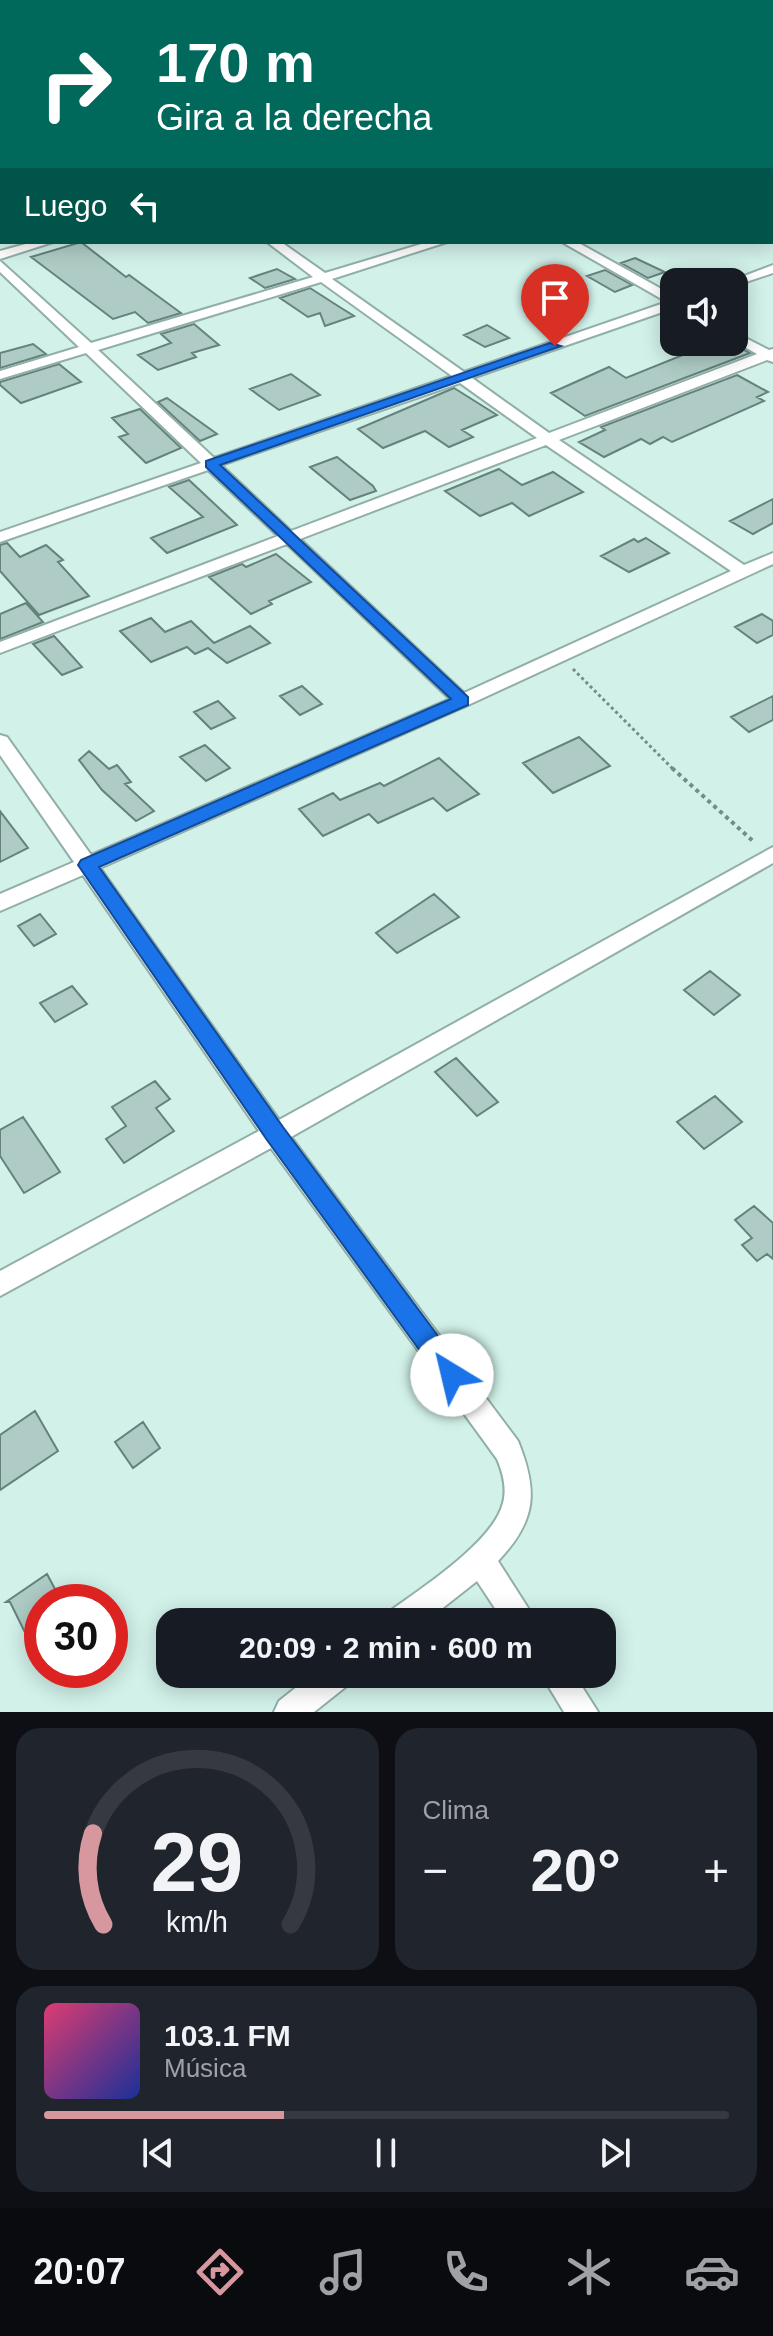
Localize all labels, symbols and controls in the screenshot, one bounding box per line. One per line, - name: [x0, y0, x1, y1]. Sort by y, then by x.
- text: 170 m: [156, 31, 315, 94]
- icon: right: [24, 32, 128, 136]
- text: Gira a la derecha: [156, 97, 432, 138]
- icon: left: [123, 184, 167, 228]
- text: Luego: [24, 189, 107, 222]
- pin: [521, 264, 589, 346]
- map controls: [660, 268, 748, 356]
- button: sound: [660, 268, 748, 356]
- icon: arrive: [533, 276, 577, 320]
- position arrow: [410, 1333, 494, 1417]
- speed limit sign: 30: [24, 1584, 128, 1688]
- text: 20:09 · 2 min · 600 m: [239, 1631, 533, 1664]
- text: Clima: [423, 1795, 489, 1825]
- text: 29: [151, 1816, 244, 1909]
- text: 20°: [530, 1837, 621, 1904]
- text: −: [423, 1846, 448, 1895]
- text: +: [703, 1846, 729, 1895]
- text: km/h: [166, 1906, 228, 1938]
- text: 103.1 FM: [164, 2019, 291, 2052]
- text: Música: [164, 2053, 246, 2083]
- icon: previous: [136, 2131, 180, 2175]
- icon: pause: [364, 2131, 408, 2175]
- icon: next: [593, 2131, 637, 2175]
- icon: directions: [192, 2244, 248, 2300]
- icon: music: [315, 2244, 371, 2300]
- icon: phone: [438, 2244, 494, 2300]
- icon: climate: [561, 2244, 617, 2300]
- icon: car: [684, 2244, 740, 2300]
- text: 20:07: [33, 2251, 125, 2292]

